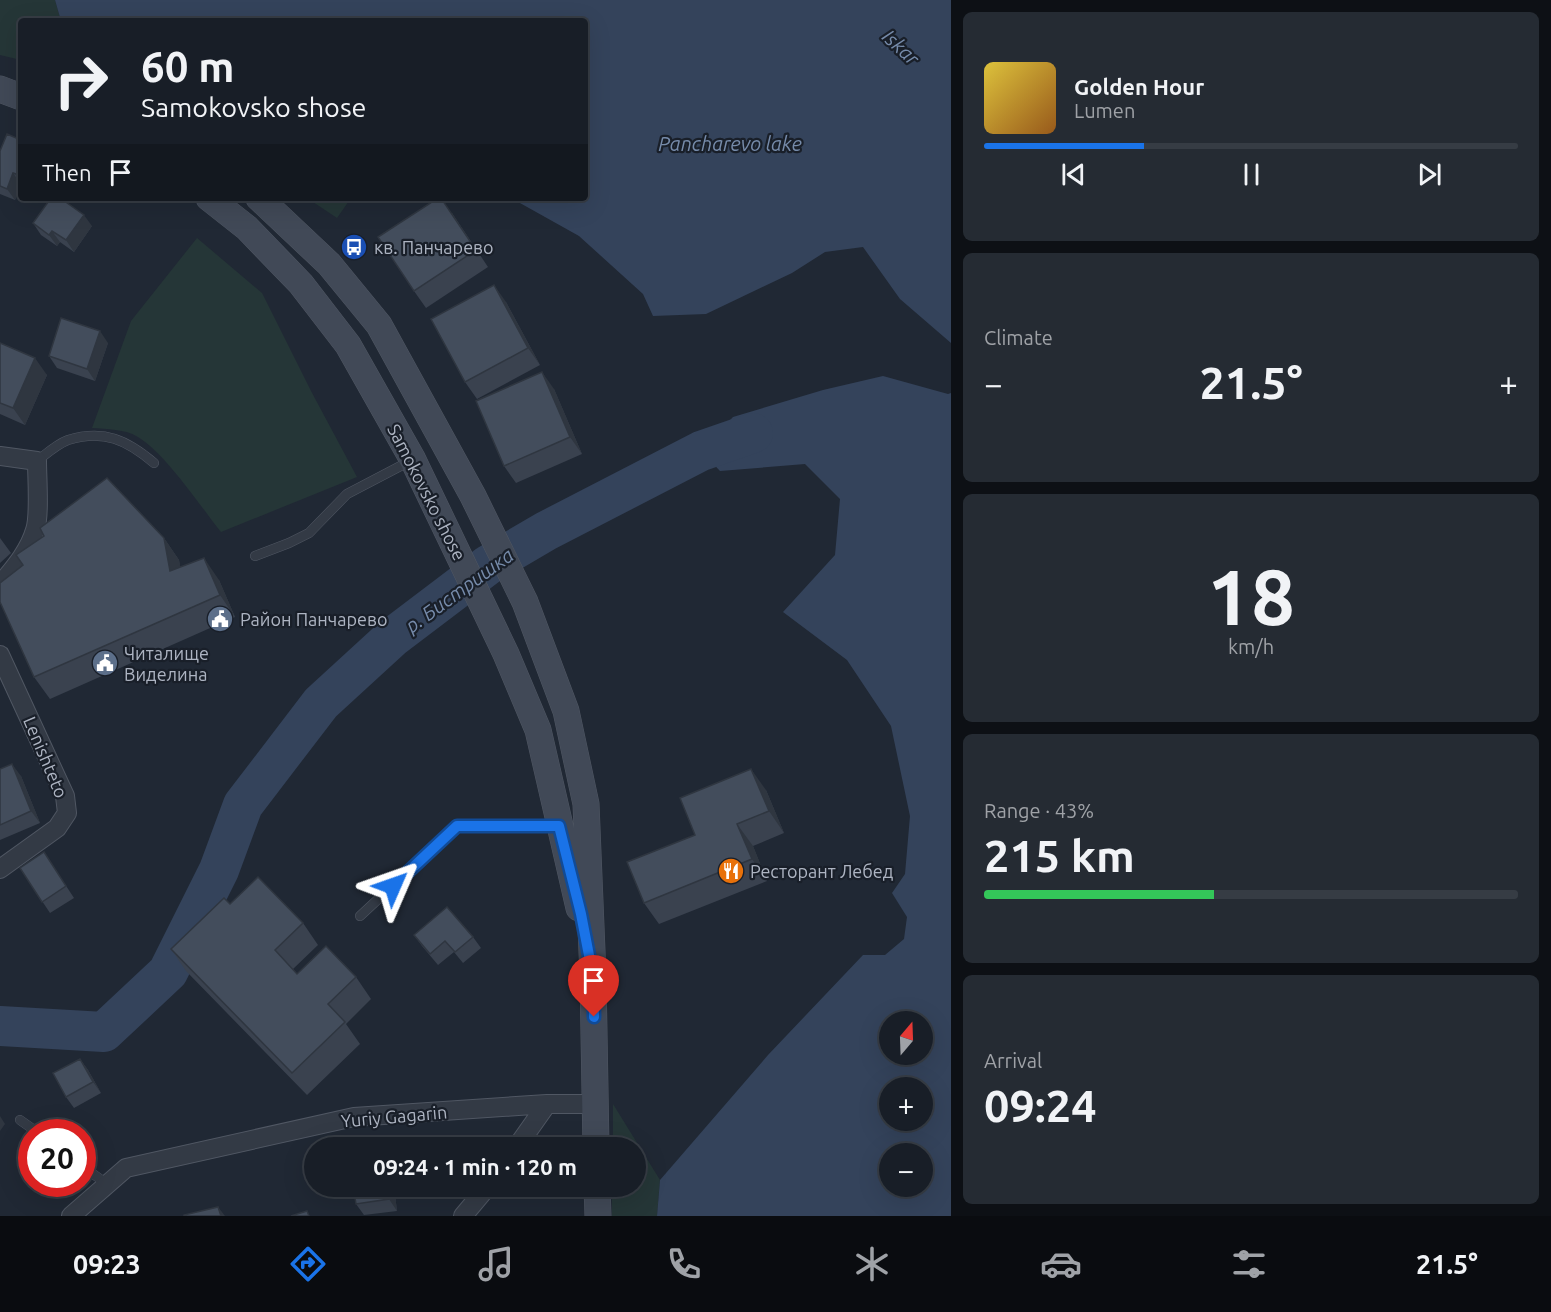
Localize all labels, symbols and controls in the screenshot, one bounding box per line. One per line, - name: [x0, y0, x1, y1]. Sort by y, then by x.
- water label: Iskar: [878, 24, 925, 71]
- icon: right: [42, 42, 120, 120]
- text: 60 m: [141, 43, 235, 90]
- text: Golden Hour: [1074, 74, 1204, 99]
- text: Samokovsko shose: [141, 92, 367, 122]
- text: Lumen: [1074, 99, 1135, 122]
- water label: Pancharevo lake: [658, 132, 802, 155]
- icon: arrive: [104, 156, 137, 189]
- icon: previous: [1057, 158, 1090, 191]
- icon: pause: [1235, 158, 1268, 191]
- icon: next: [1413, 158, 1446, 191]
- text: Then: [42, 160, 92, 185]
- bus stop icon: кв. Панчарево: [339, 232, 369, 262]
- place label: кв. Панчарево: [374, 237, 494, 257]
- text: Climate: [984, 326, 1053, 349]
- text: 21.5°: [1199, 357, 1303, 408]
- text: −: [984, 365, 1003, 402]
- text: +: [1499, 365, 1518, 402]
- street label: Samokovsko shose: [384, 420, 470, 564]
- water label: р. Бистришка: [400, 543, 518, 637]
- text: 18: [1207, 552, 1295, 640]
- public building icon: Район Панчарево: [205, 604, 235, 634]
- place label: Район Панчарево: [240, 609, 387, 629]
- text: km/h: [1228, 635, 1274, 658]
- place label: Читалище Виделина: [124, 643, 209, 684]
- public building icon: Читалище Виделина: [90, 648, 120, 678]
- street label: Lenishteto: [20, 713, 72, 801]
- text: Range · 43%: [984, 799, 1094, 822]
- text: 215 km: [984, 830, 1135, 881]
- position arrow: [361, 854, 425, 918]
- restaurant icon: Ресторант Лебед: [716, 856, 746, 886]
- place label: Ресторант Лебед: [750, 861, 894, 881]
- pin: [568, 955, 619, 1017]
- icon: arrive: [577, 964, 610, 997]
- north arrow: [879, 1011, 933, 1065]
- map controls: [879, 1011, 933, 1197]
- text: Arrival: [984, 1049, 1042, 1072]
- button: +: [879, 1077, 933, 1131]
- text: 09:24: [984, 1080, 1097, 1131]
- street label: Yuriy Gagarin: [340, 1101, 448, 1131]
- speed limit sign: 20: [18, 1119, 96, 1197]
- button: −: [879, 1143, 933, 1197]
- text: 09:24 · 1 min · 120 m: [373, 1154, 577, 1179]
- icon: directions: [287, 1243, 329, 1285]
- icon: music: [475, 1243, 517, 1285]
- icon: phone: [663, 1243, 705, 1285]
- icon: climate: [851, 1243, 893, 1285]
- icon: car: [1040, 1243, 1082, 1285]
- icon: filters: [1228, 1243, 1270, 1285]
- text: 09:23: [73, 1249, 141, 1279]
- text: 21.5°: [1416, 1249, 1478, 1279]

